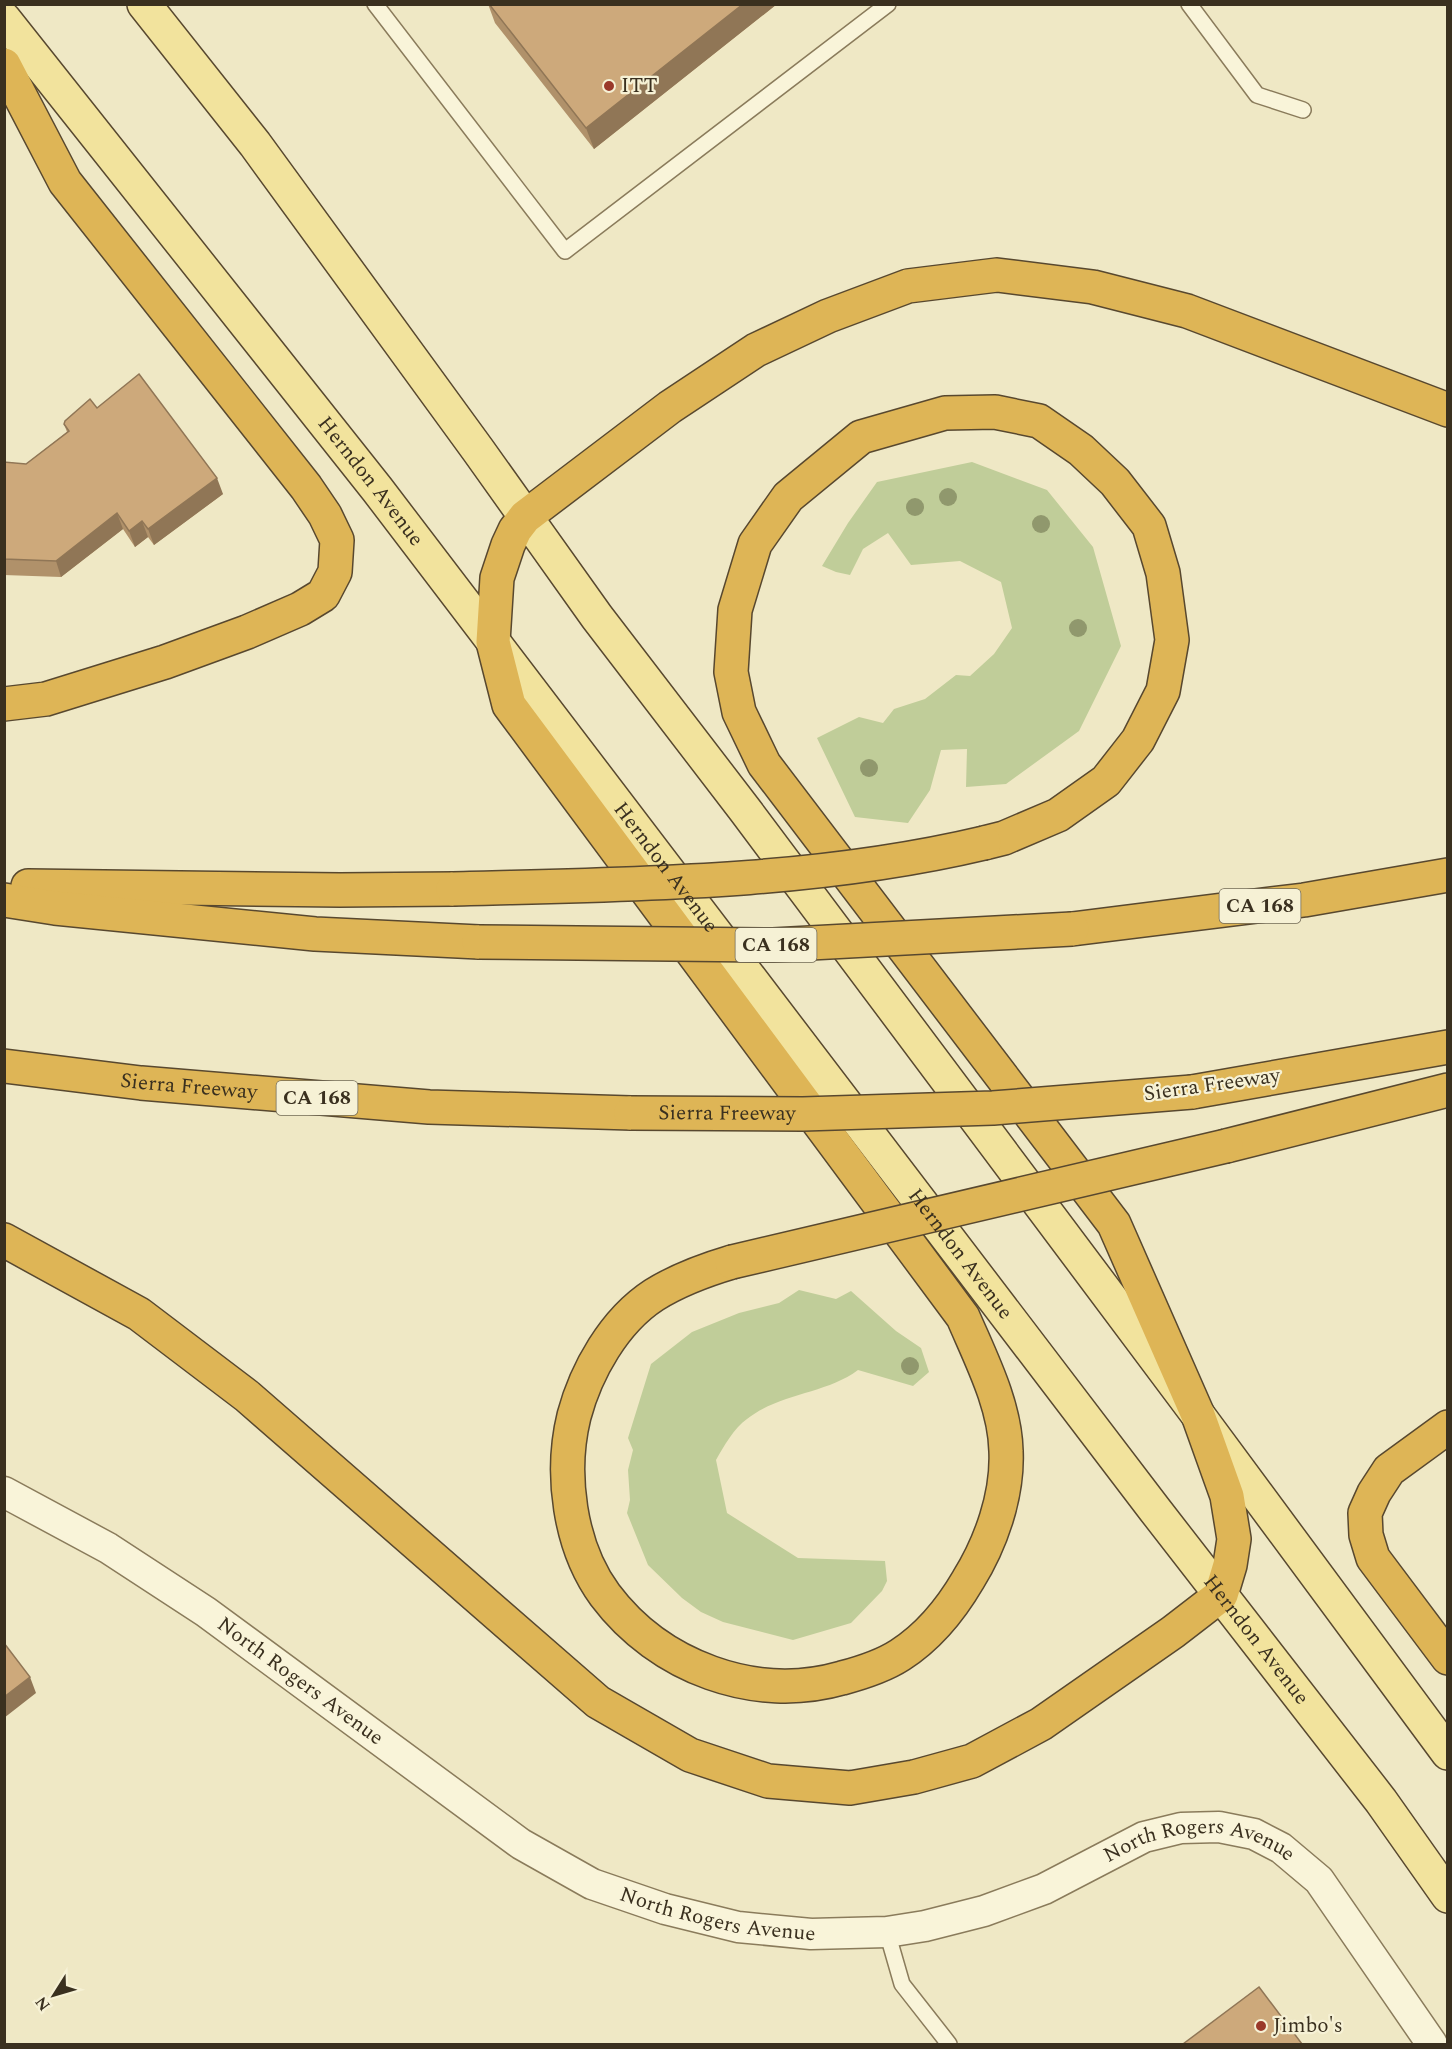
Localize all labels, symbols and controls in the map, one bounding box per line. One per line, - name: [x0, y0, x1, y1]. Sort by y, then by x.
- place label: ITT: [621, 70, 658, 102]
- marker: ITT: [602, 79, 616, 93]
- street label: Herndon Avenue: [309, 409, 431, 553]
- street label: Herndon Avenue: [605, 795, 726, 940]
- road number: CA 168: [1220, 889, 1300, 923]
- road number: CA 168: [736, 928, 816, 962]
- street label: Sierra Freeway: [1142, 1059, 1283, 1110]
- street label: Sierra Freeway: [118, 1065, 259, 1109]
- road number: CA 168: [276, 1081, 358, 1115]
- street label: Sierra Freeway: [658, 1097, 797, 1130]
- street label: Herndon Avenue: [900, 1182, 1021, 1327]
- street label: Herndon Avenue: [1195, 1568, 1317, 1712]
- street label: North Rogers Avenue: [210, 1609, 390, 1754]
- text: North Rogers Avenue: [1098, 1811, 1302, 1871]
- street label: North Rogers Avenue: [1099, 1849, 1299, 1877]
- street label: North Rogers Avenue: [615, 1879, 817, 1950]
- north arrow: [24, 1965, 84, 2025]
- text: N: [29, 1991, 56, 2016]
- place label: Jimbo's: [1273, 2010, 1343, 2042]
- marker: Jimbo's: [1254, 2019, 1268, 2033]

